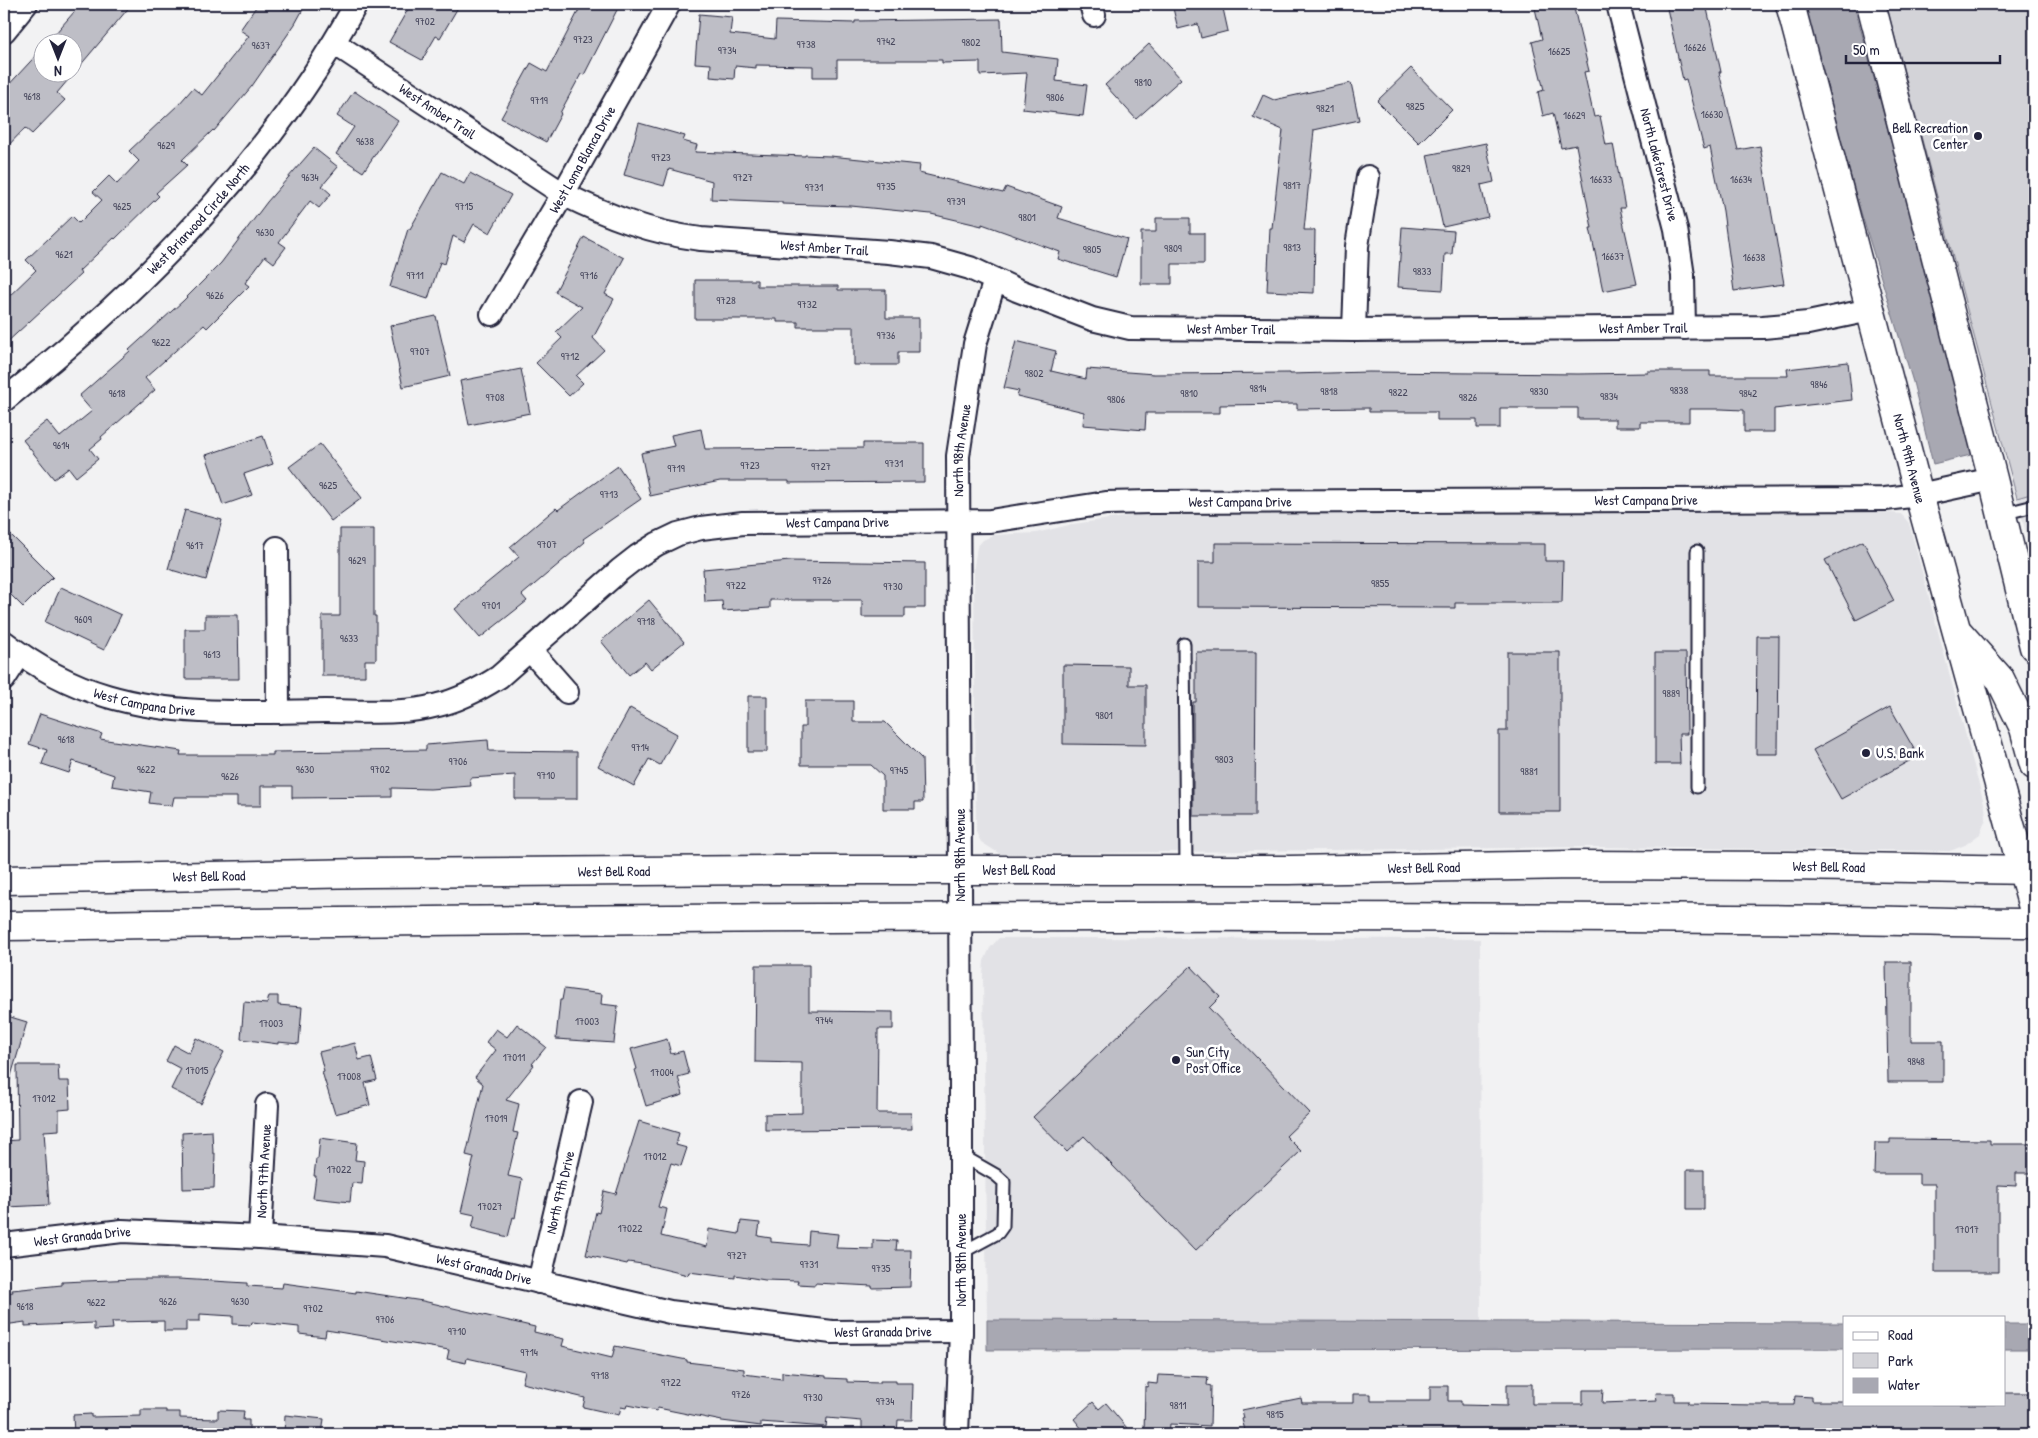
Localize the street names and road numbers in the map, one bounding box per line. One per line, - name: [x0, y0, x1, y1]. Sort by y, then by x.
- street label: West Amber Trail: [396, 79, 480, 143]
- street label: West Loma Blanca Drive: [544, 102, 620, 216]
- street label: North Lakeforest Drive: [1636, 106, 1684, 224]
- street label: West Briarwood Circle North: [142, 159, 253, 278]
- street label: West Amber Trail: [780, 235, 870, 260]
- street label: West Amber Trail: [1599, 318, 1688, 337]
- street label: West Amber Trail: [1187, 319, 1276, 338]
- street label: North 98th Avenue: [948, 402, 975, 497]
- street label: North 99th Avenue: [1889, 411, 1931, 506]
- street label: West Campana Drive: [1594, 490, 1698, 510]
- street label: West Campana Drive: [1188, 491, 1292, 512]
- street label: West Campana Drive: [786, 512, 890, 532]
- street label: West Campana Drive: [91, 682, 196, 720]
- street label: North 98th Avenue: [950, 808, 969, 902]
- street label: West Bell Road: [1792, 856, 1866, 876]
- street label: West Bell Road: [1387, 857, 1461, 877]
- street label: West Bell Road: [983, 860, 1056, 879]
- street label: West Bell Road: [578, 861, 651, 880]
- street label: West Bell Road: [172, 865, 246, 886]
- street label: North 97th Avenue: [251, 1123, 275, 1219]
- street label: North 97th Drive: [541, 1148, 578, 1236]
- street label: North 98th Avenue: [951, 1213, 970, 1307]
- street label: West Granada Drive: [33, 1221, 132, 1250]
- street label: West Granada Drive: [434, 1248, 534, 1289]
- street label: West Granada Drive: [834, 1321, 932, 1341]

